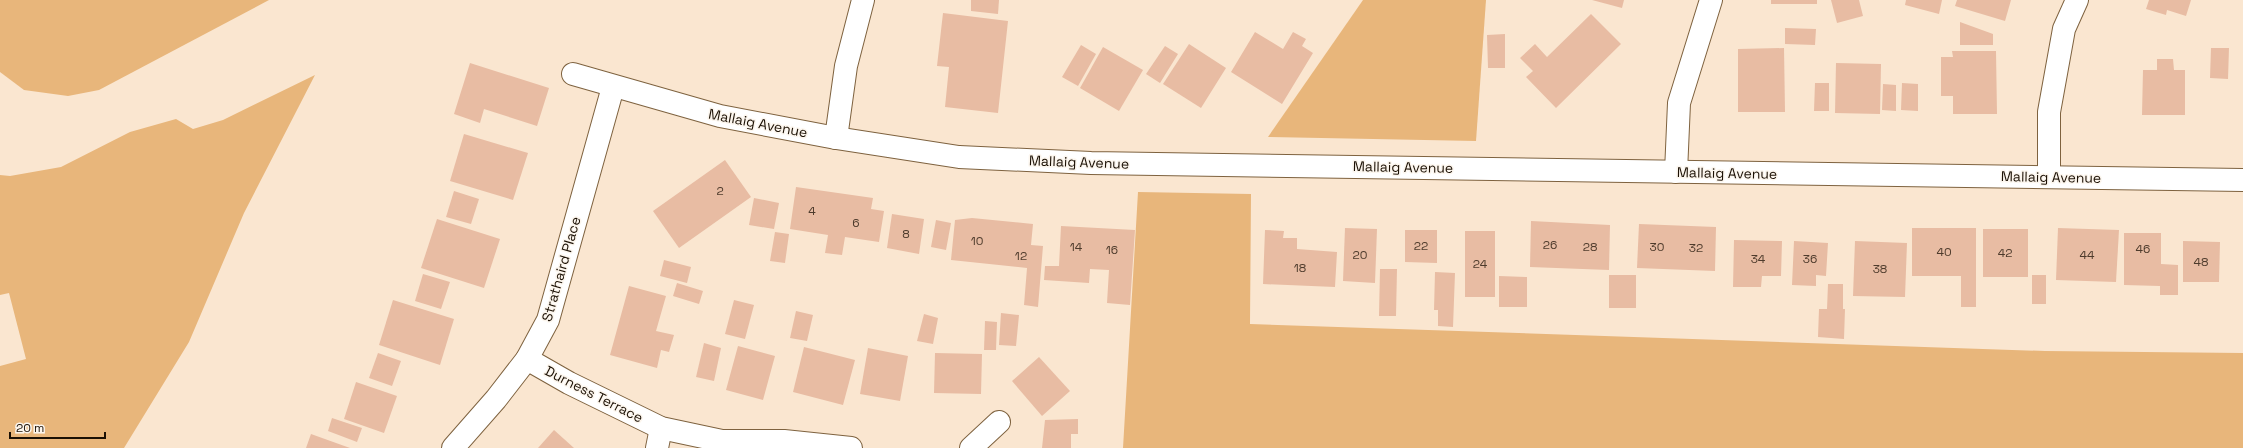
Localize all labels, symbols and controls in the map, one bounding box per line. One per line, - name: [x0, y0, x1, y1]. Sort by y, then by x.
- street label: Mallaig Avenue: [707, 105, 809, 141]
- street label: Mallaig Avenue: [1029, 151, 1129, 173]
- street label: Mallaig Avenue: [1353, 157, 1453, 177]
- street label: Mallaig Avenue: [1677, 163, 1777, 183]
- street label: Mallaig Avenue: [2001, 167, 2101, 187]
- house number: 2: [716, 183, 724, 199]
- house number: 4: [808, 203, 816, 219]
- street label: Strathaird Place: [537, 215, 585, 323]
- house number: 6: [852, 215, 860, 231]
- house number: 8: [902, 226, 910, 242]
- house number: 10: [971, 233, 983, 249]
- house number: 26: [1543, 237, 1557, 253]
- house number: 22: [1414, 238, 1428, 254]
- house number: 14: [1070, 239, 1083, 255]
- house number: 28: [1583, 239, 1597, 255]
- house number: 30: [1650, 239, 1664, 255]
- house number: 32: [1689, 240, 1703, 256]
- house number: 46: [2136, 241, 2150, 257]
- house number: 16: [1106, 242, 1118, 258]
- house number: 40: [1936, 244, 1952, 260]
- house number: 42: [1998, 245, 2012, 261]
- house number: 20: [1353, 247, 1367, 263]
- house number: 44: [2079, 247, 2095, 263]
- house number: 12: [1015, 248, 1027, 264]
- house number: 34: [1751, 251, 1766, 267]
- house number: 36: [1803, 251, 1817, 267]
- house number: 48: [2194, 254, 2208, 270]
- house number: 24: [1473, 256, 1488, 272]
- house number: 18: [1294, 260, 1306, 276]
- house number: 38: [1873, 261, 1887, 277]
- street label: Durness Terrace: [542, 361, 646, 427]
- scale bar: [10, 414, 105, 440]
- text: 20 m: [16, 420, 44, 436]

